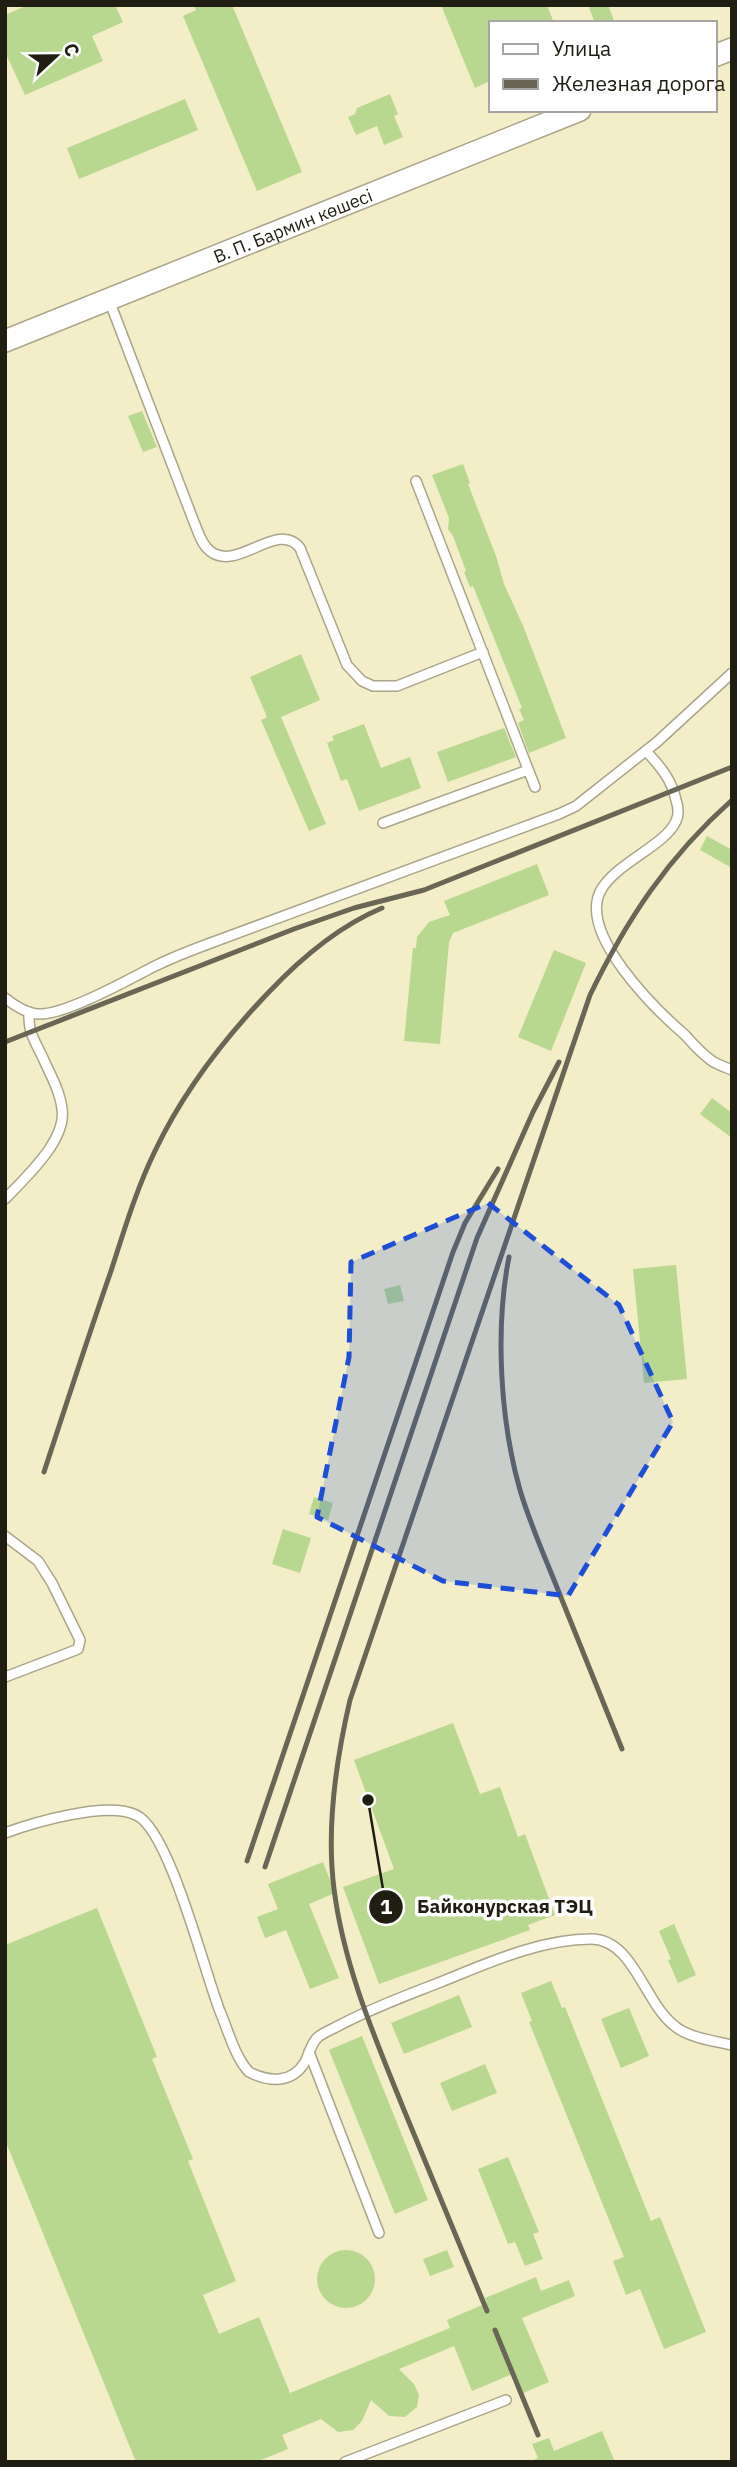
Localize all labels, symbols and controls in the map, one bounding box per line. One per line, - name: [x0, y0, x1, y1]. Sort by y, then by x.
- north arrow: [21, 21, 91, 91]
- legend: [489, 21, 716, 112]
- text: Улица: [552, 34, 611, 62]
- text: С: [58, 39, 85, 60]
- text: Железная дорога: [552, 69, 725, 97]
- street label: В. П. Бармин көшесі: [210, 183, 376, 268]
- callout: Байконурская ТЭЦ: [368, 1887, 607, 1927]
- text: 1: [380, 1892, 393, 1920]
- text: Байконурская ТЭЦ: [417, 1894, 593, 1918]

